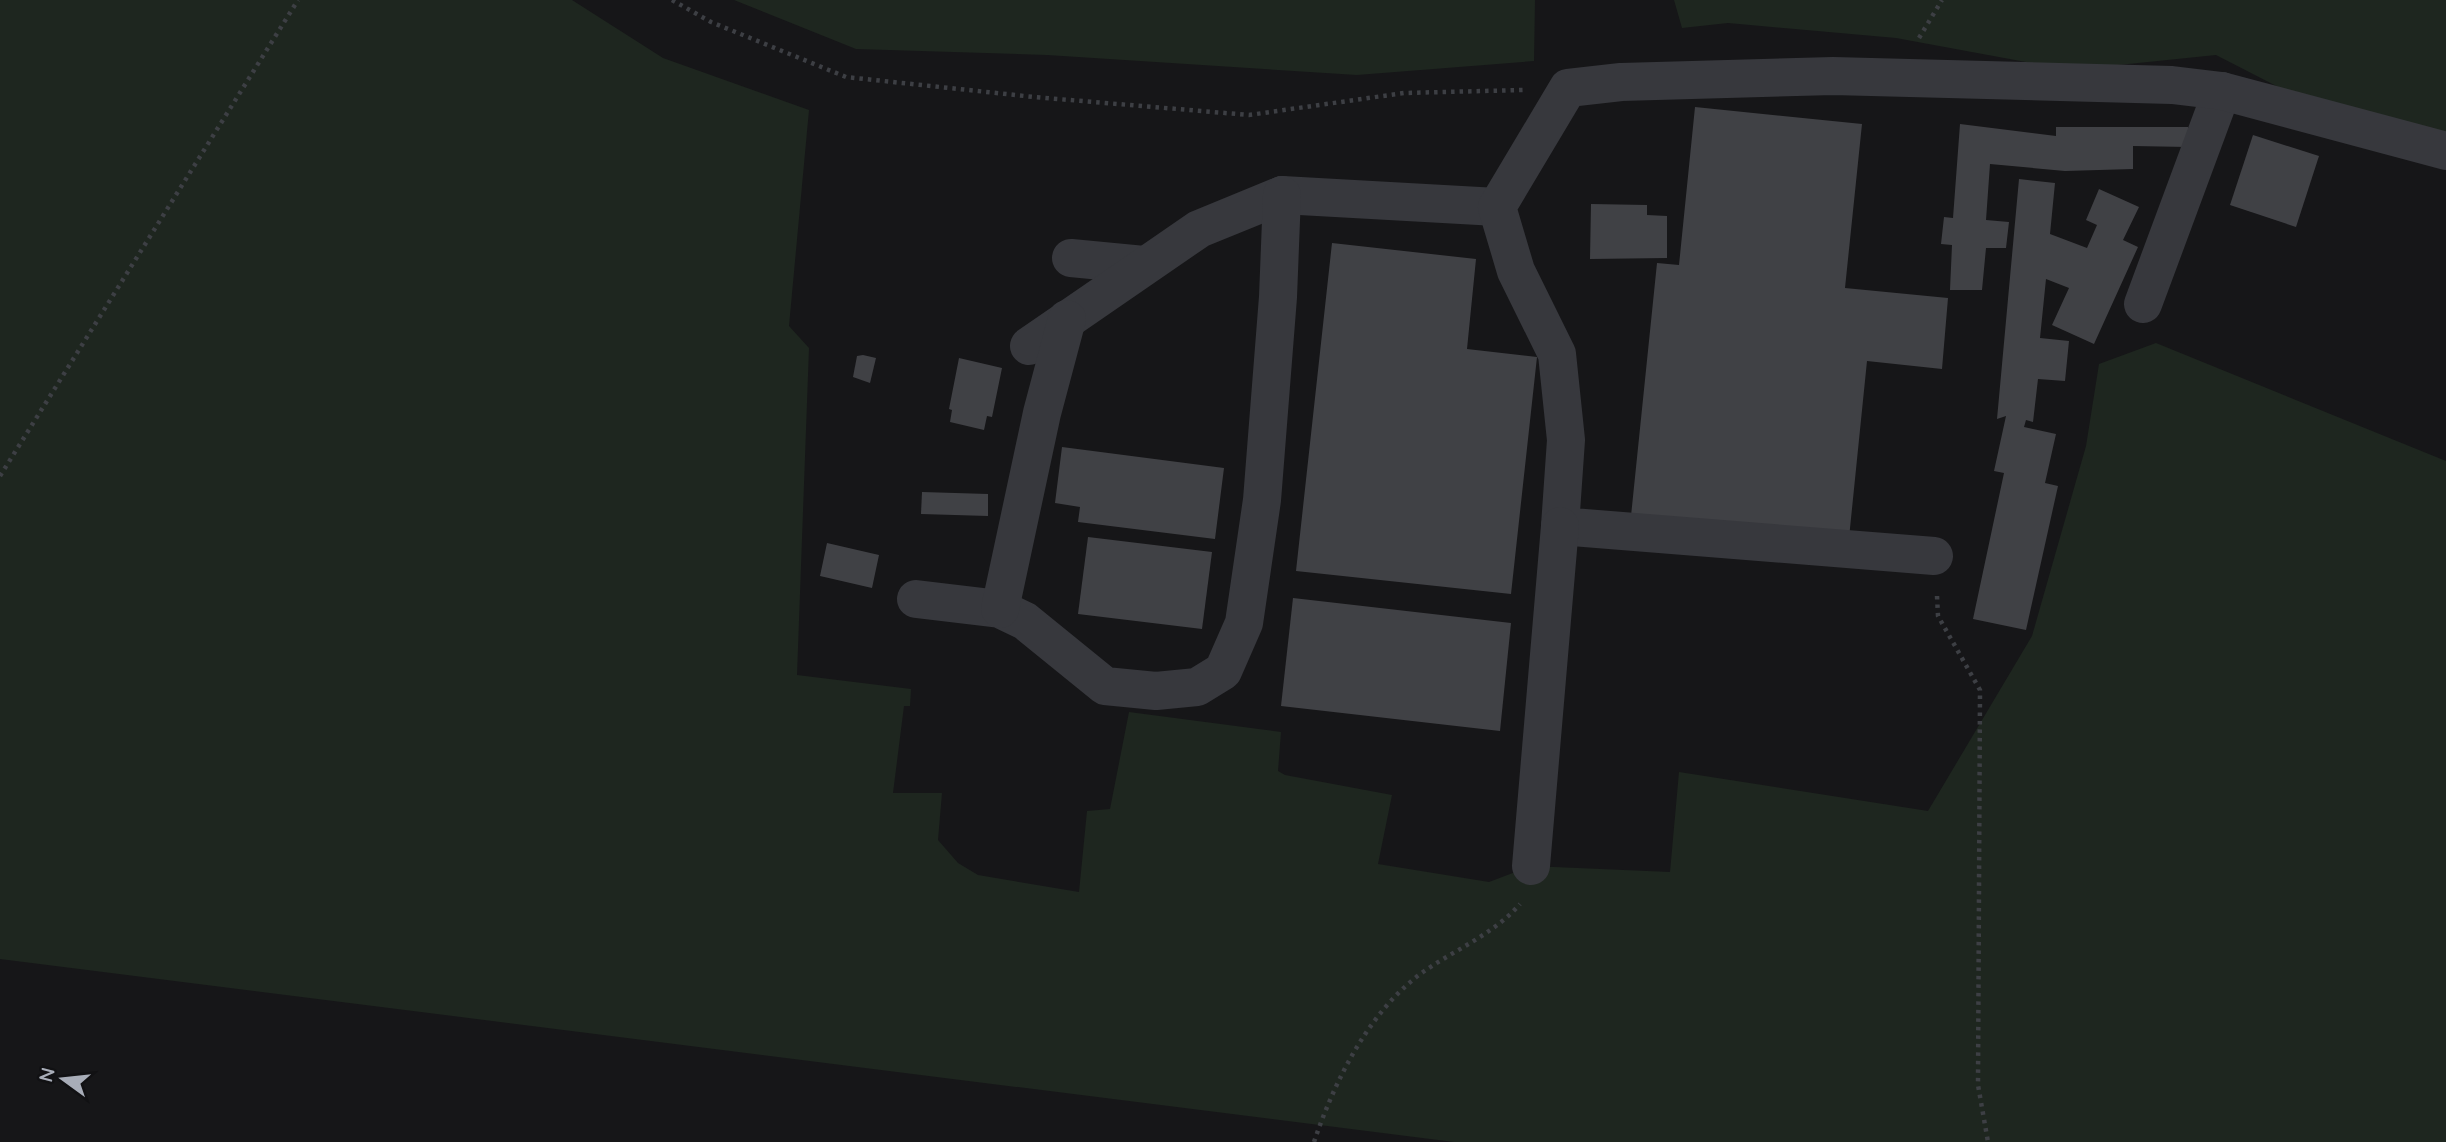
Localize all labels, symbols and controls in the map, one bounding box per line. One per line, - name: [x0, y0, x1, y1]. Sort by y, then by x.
- north arrow: [28, 1044, 98, 1114]
- text: N: [33, 1065, 60, 1084]

